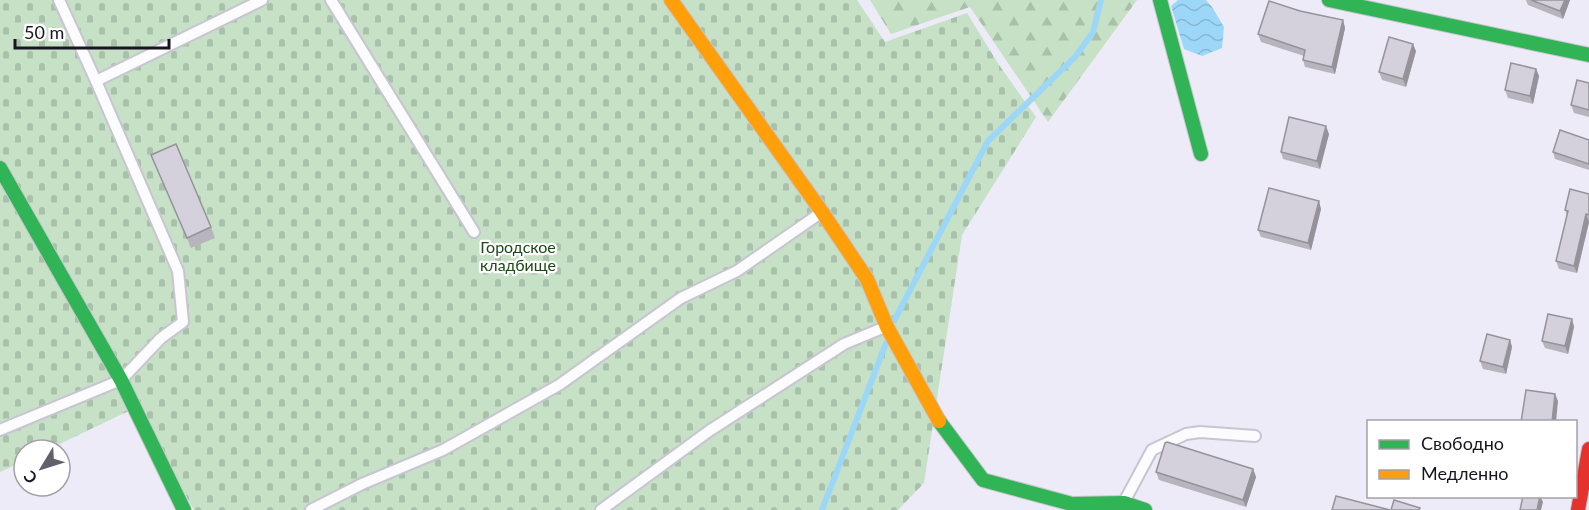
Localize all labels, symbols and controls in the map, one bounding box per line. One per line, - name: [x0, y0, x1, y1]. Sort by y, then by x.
- scale bar: [15, 12, 170, 50]
- text: 50 m: [24, 21, 64, 43]
- park label: Городское кладбище: [480, 237, 556, 274]
- legend: [1367, 420, 1577, 498]
- text: Свободно: [1421, 432, 1504, 454]
- north arrow: [12, 438, 72, 498]
- text: Медленно: [1421, 462, 1509, 484]
- text: С: [19, 467, 41, 488]

